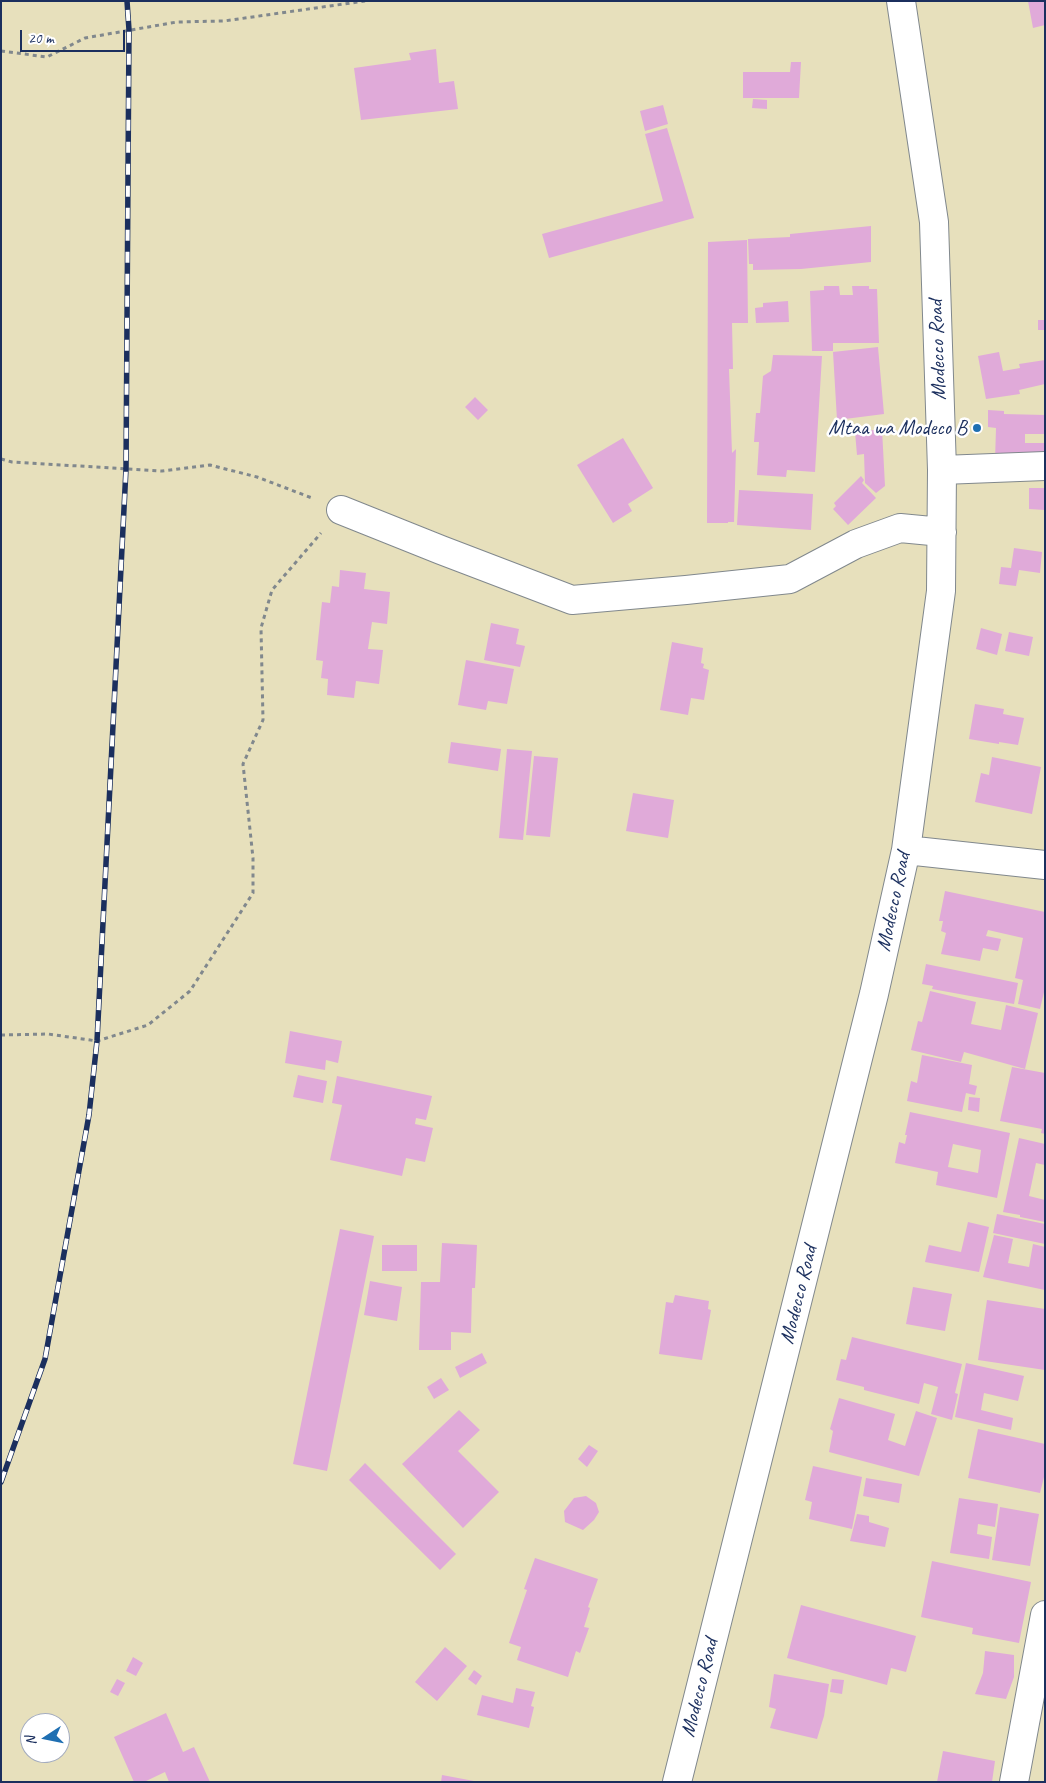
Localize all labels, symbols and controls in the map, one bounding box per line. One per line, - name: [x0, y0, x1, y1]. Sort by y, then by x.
- scale bar: [22, 20, 128, 52]
- text: 20 m: [28, 29, 54, 48]
- street label: Modecco Road: [924, 299, 952, 401]
- place label: Mtaa wa Modeco B: [828, 415, 967, 441]
- marker: Mtaa wa Modeco B: [971, 422, 983, 434]
- street label: Modecco Road: [871, 850, 917, 954]
- street label: Modecco Road: [775, 1243, 823, 1347]
- street label: Modecco Road: [676, 1636, 724, 1740]
- north arrow: [20, 1713, 70, 1763]
- text: N: [22, 1735, 40, 1747]

